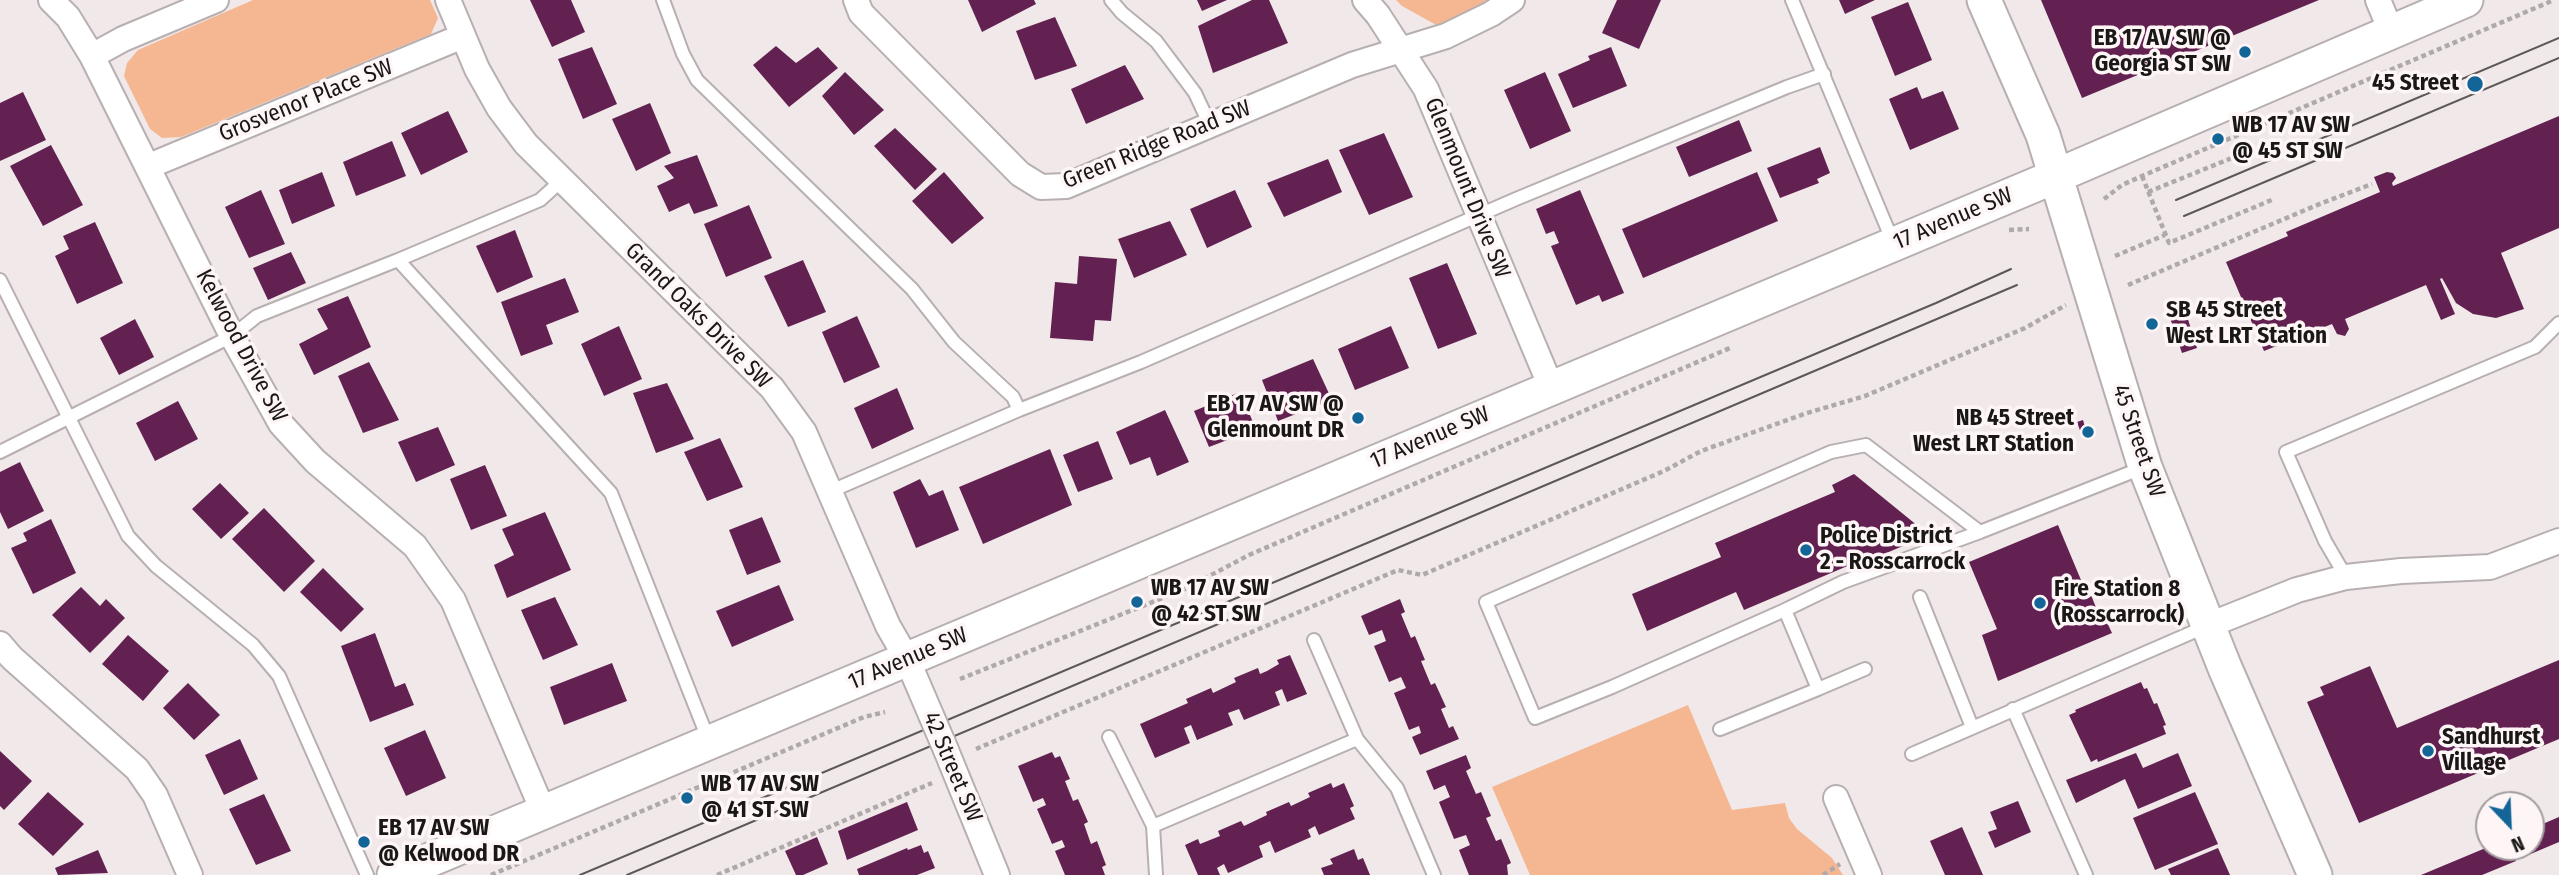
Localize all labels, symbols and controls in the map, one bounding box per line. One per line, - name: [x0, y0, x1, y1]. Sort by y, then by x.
- place label: EB 17 AV SW @ Georgia ST SW: [2094, 25, 2231, 79]
- marker: EB 17 AV SW @ Georgia ST SW: [2237, 44, 2253, 60]
- street label: Grosvenor Place SW: [215, 54, 397, 148]
- place label: 45 Street: [2372, 70, 2459, 98]
- marker: 45 Street: [2465, 74, 2485, 94]
- street label: Glenmount Drive SW: [1418, 94, 1516, 282]
- street label: Green Ridge Road SW: [1059, 95, 1255, 195]
- place label: WB 17 AV SW @ 45 ST SW: [2232, 112, 2350, 166]
- marker: WB 17 AV SW @ 45 ST SW: [2210, 131, 2226, 147]
- street label: 17 Avenue SW: [1889, 182, 2017, 256]
- street label: Grand Oaks Drive SW: [619, 237, 777, 395]
- street label: Kelwood Drive SW: [189, 265, 293, 427]
- place label: SB 45 Street West LRT Station: [2166, 297, 2327, 351]
- marker: SB 45 Street West LRT Station: [2144, 316, 2160, 332]
- street label: 45 Street SW: [2106, 381, 2170, 501]
- place label: EB 17 AV SW @ Glenmount DR: [1207, 391, 1344, 445]
- street label: 17 Avenue SW: [1366, 401, 1494, 475]
- place label: NB 45 Street West LRT Station: [1913, 405, 2074, 459]
- marker: EB 17 AV SW @ Glenmount DR: [1350, 410, 1366, 426]
- marker: NB 45 Street West LRT Station: [2080, 424, 2096, 440]
- place label: Police District 2 - Rosscarrock: [1820, 523, 1965, 577]
- marker: Police District 2 - Rosscarrock: [1798, 542, 1814, 558]
- place label: WB 17 AV SW @ 42 ST SW: [1151, 575, 1269, 629]
- place label: Fire Station 8 (Rosscarrock): [2054, 576, 2184, 630]
- marker: WB 17 AV SW @ 42 ST SW: [1129, 594, 1145, 610]
- marker: Fire Station 8 (Rosscarrock): [2032, 595, 2048, 611]
- street label: 17 Avenue SW: [844, 622, 972, 696]
- street label: 42 Street SW: [916, 708, 988, 826]
- place label: Sandhurst Village: [2442, 724, 2540, 778]
- marker: Sandhurst Village: [2420, 743, 2436, 759]
- place label: WB 17 AV SW @ 41 ST SW: [701, 771, 819, 825]
- marker: WB 17 AV SW @ 41 ST SW: [679, 790, 695, 806]
- north arrow: [2475, 791, 2545, 861]
- place label: EB 17 AV SW @ Kelwood DR: [378, 815, 519, 869]
- text: N: [2508, 831, 2527, 857]
- marker: EB 17 AV SW @ Kelwood DR: [356, 834, 372, 850]

